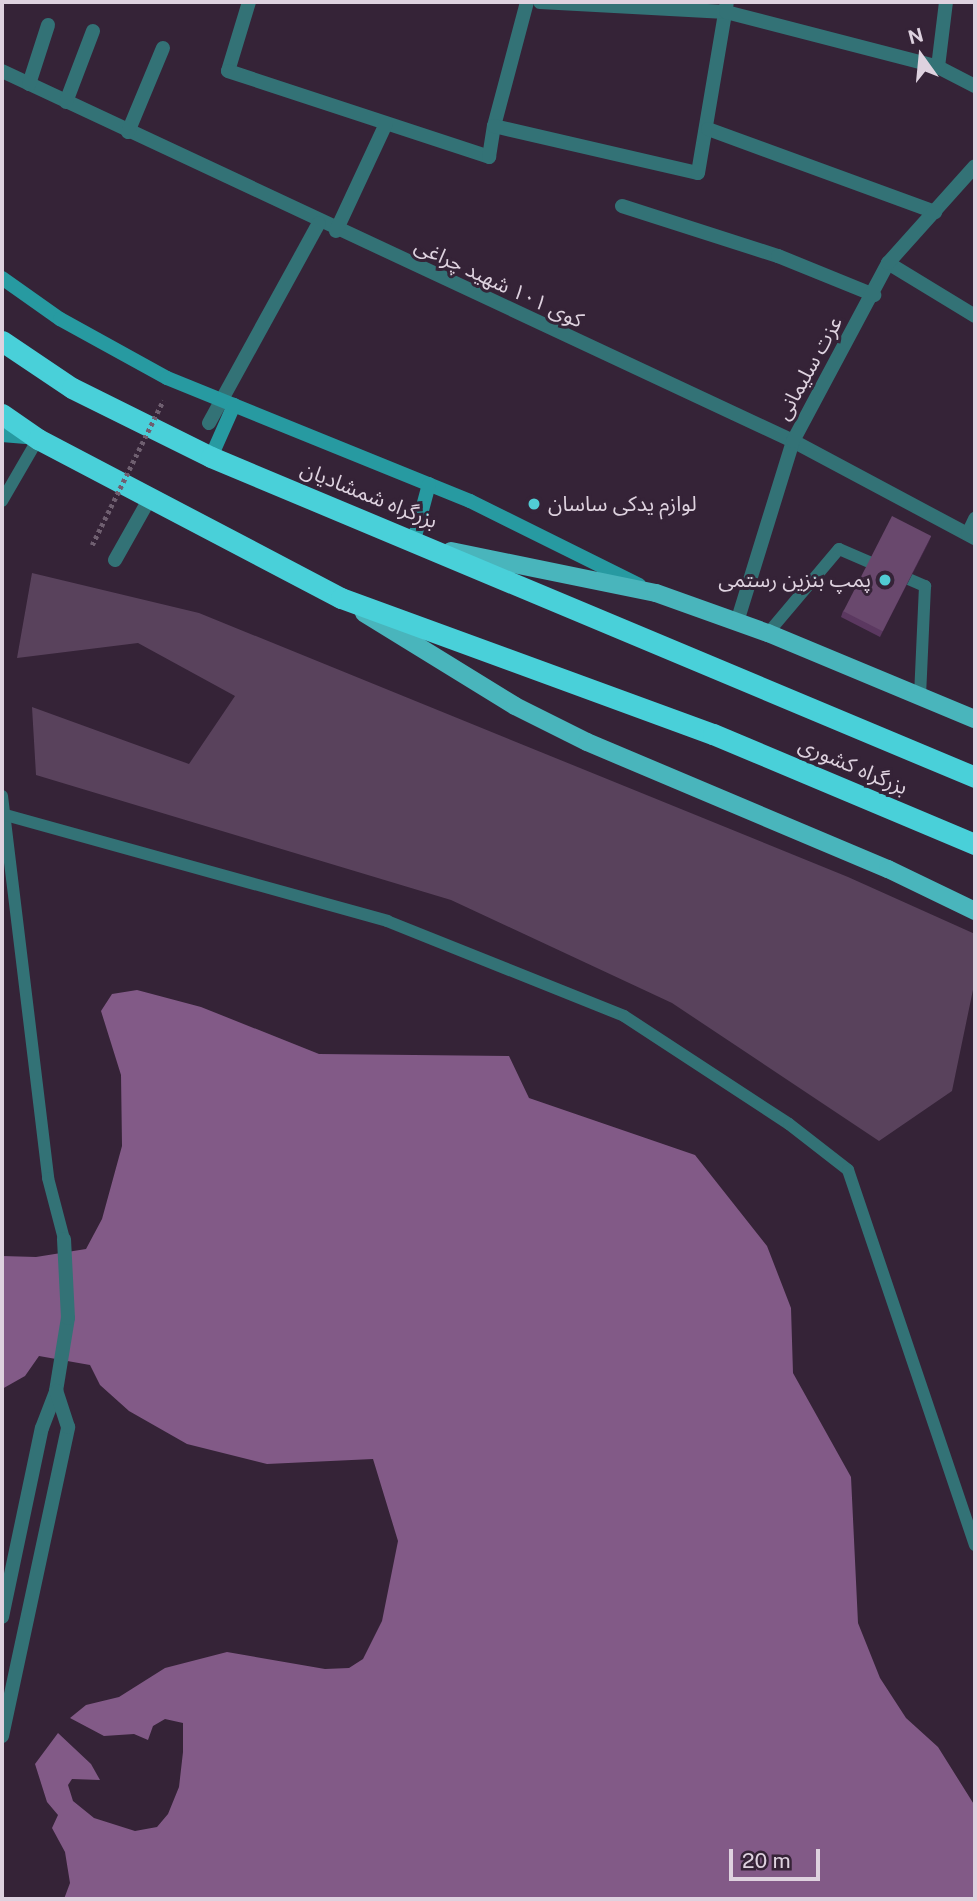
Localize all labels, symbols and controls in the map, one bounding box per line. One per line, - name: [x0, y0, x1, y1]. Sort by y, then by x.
- north arrow: [886, 21, 956, 91]
- text: N: [906, 23, 926, 48]
- street label: کوی ۱۰۱ شهید چراغی: [411, 233, 587, 333]
- street label: عزت سلیمانی: [770, 312, 848, 424]
- street label: بزرگراه شمشادیان: [297, 456, 441, 534]
- place label: لوازم یدکی ساسان: [548, 491, 697, 517]
- marker: لوازم یدکی ساسان: [526, 496, 542, 512]
- place label: پمپ بنزین رستمی: [718, 567, 871, 593]
- marker: پمپ بنزین رستمی: [877, 572, 893, 588]
- street label: بزرگراه کشوری: [795, 732, 911, 800]
- scale bar: [732, 1834, 823, 1878]
- text: 20 m: [742, 1848, 791, 1873]

